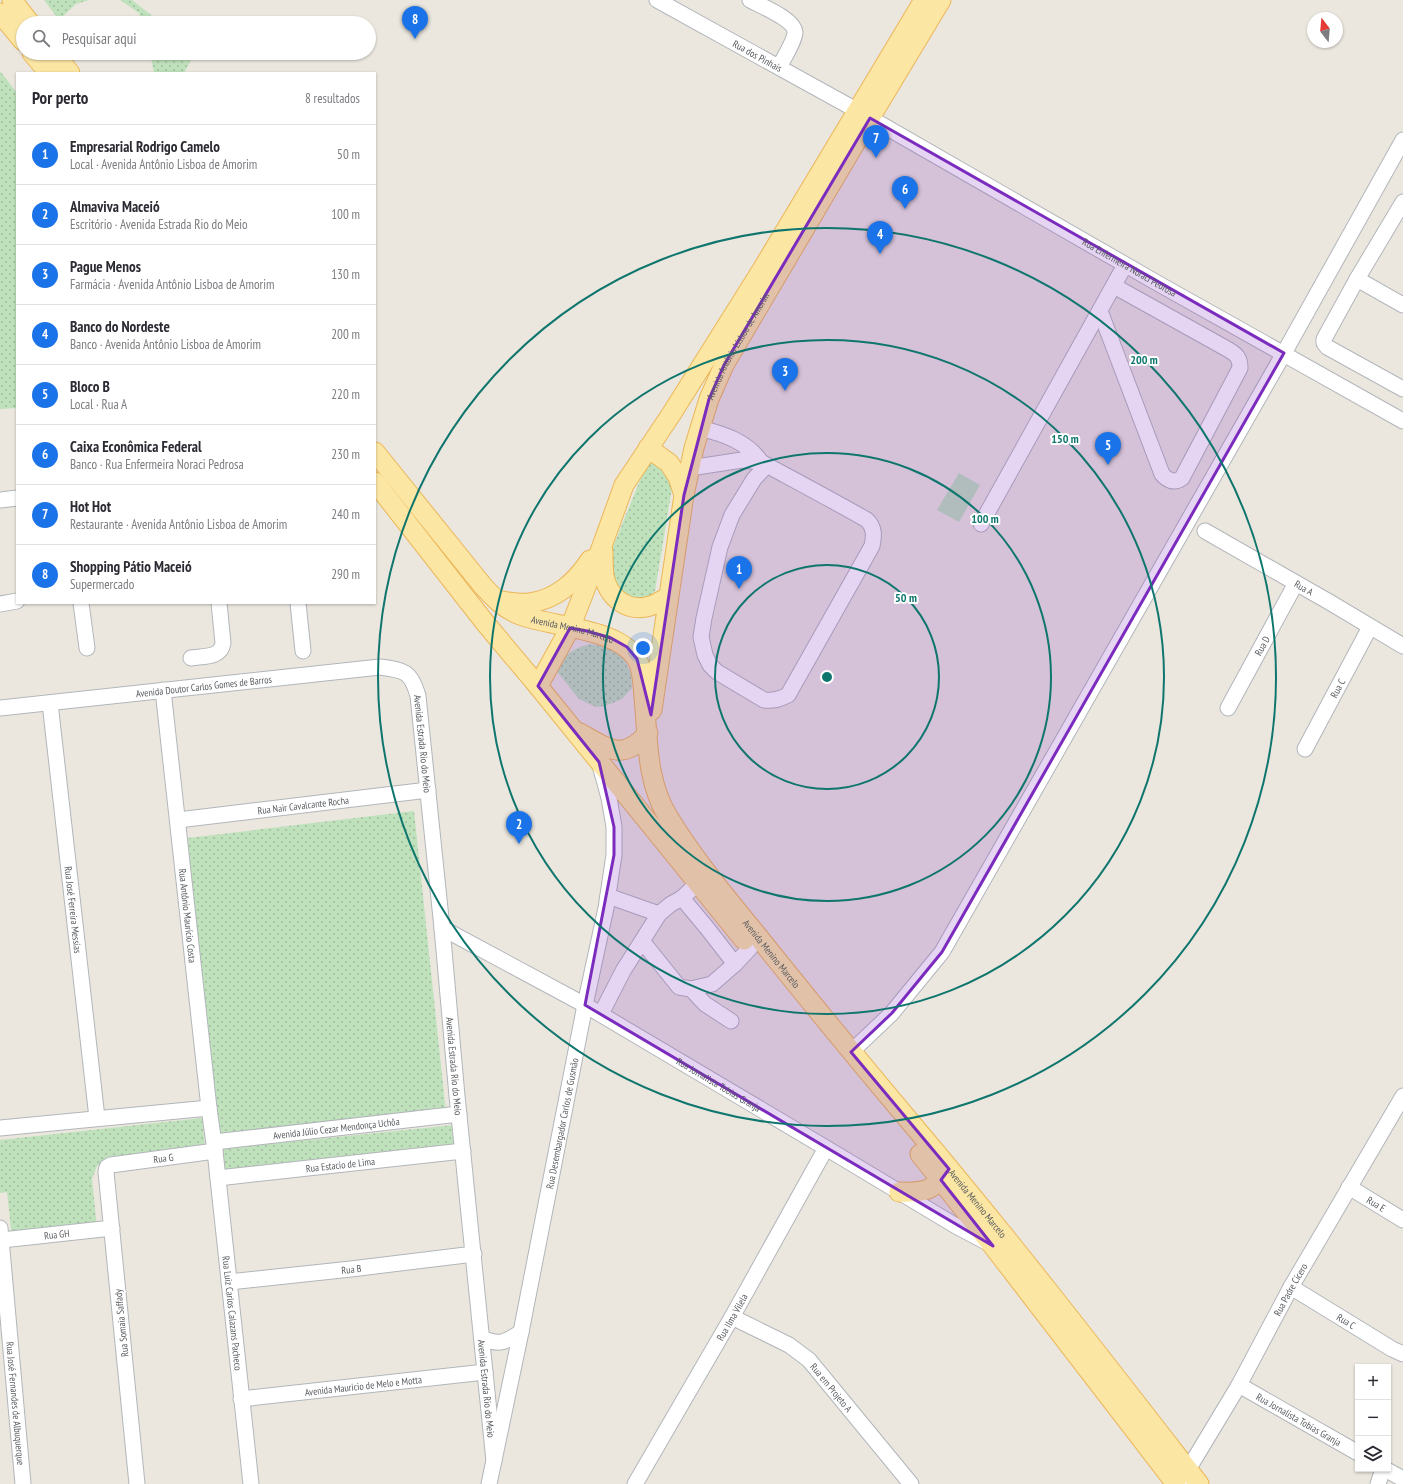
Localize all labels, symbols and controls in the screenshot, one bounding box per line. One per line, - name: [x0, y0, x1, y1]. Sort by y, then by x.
- pin: 8: [402, 6, 428, 39]
- north arrow: [1307, 12, 1343, 48]
- search box: [16, 16, 376, 60]
- icon: search: [30, 27, 52, 49]
- text: Pesquisar aqui: [62, 29, 136, 48]
- street label: Rua dos Pinhais: [730, 37, 785, 75]
- text: Por perto: [32, 87, 88, 109]
- text: 8 resultados: [305, 90, 360, 107]
- pin: 7: [863, 125, 889, 158]
- text: Empresarial Rodrigo Camelo: [70, 137, 220, 156]
- text: 1: [42, 146, 48, 163]
- text: 50 m: [337, 146, 360, 163]
- text: Local · Avenida Antônio Lisboa de Amorim: [70, 156, 257, 173]
- pin: 6: [892, 176, 918, 209]
- text: Almaviva Maceió: [70, 197, 160, 216]
- text: 2: [42, 206, 48, 223]
- text: 100 m: [331, 206, 360, 223]
- text: Escritório · Avenida Estrada Rio do Meio: [70, 216, 248, 233]
- pin: 4: [867, 221, 893, 254]
- street label: Rua Enfermeira Noraci Pedrosa: [1080, 235, 1179, 300]
- text: Pague Menos: [70, 257, 141, 276]
- text: 3: [42, 266, 48, 283]
- text: 130 m: [331, 266, 360, 283]
- text: Farmácia · Avenida Antônio Lisboa de Amorim: [70, 276, 274, 293]
- street label: Avenida Antônio Lisboa de Amorim: [704, 290, 772, 402]
- text: Banco do Nordeste: [70, 317, 170, 336]
- text: 4: [42, 326, 48, 343]
- text: 200 m: [331, 326, 360, 343]
- text: Banco · Avenida Antônio Lisboa de Amorim: [70, 336, 261, 353]
- text: 200 m: [1130, 352, 1158, 367]
- pin: 3: [772, 358, 798, 391]
- text: Bloco B: [70, 377, 110, 396]
- text: 5: [42, 386, 48, 403]
- text: 220 m: [331, 386, 360, 403]
- text: Local · Rua A: [70, 396, 127, 413]
- text: 150 m: [1051, 431, 1079, 446]
- pin: 5: [1095, 432, 1121, 465]
- text: Caixa Econômica Federal: [70, 437, 202, 456]
- text: 6: [42, 446, 48, 463]
- text: 230 m: [331, 446, 360, 463]
- text: Banco · Rua Enfermeira Noraci Pedrosa: [70, 456, 244, 473]
- text: Hot Hot: [70, 497, 111, 516]
- text: 7: [42, 506, 48, 523]
- text: 240 m: [331, 506, 360, 523]
- text: 100 m: [971, 511, 999, 526]
- text: Restaurante · Avenida Antônio Lisboa de Amorim: [70, 516, 287, 533]
- pin: 1: [726, 556, 752, 589]
- text: Shopping Pátio Maceió: [70, 557, 192, 576]
- text: 8: [42, 566, 48, 583]
- text: 290 m: [331, 566, 360, 583]
- text: Supermercado: [70, 576, 134, 593]
- street label: Rua A: [1292, 577, 1316, 599]
- text: 50 m: [895, 590, 917, 605]
- street label: Avenida Menino Marcelo: [530, 613, 616, 646]
- street label: Rua D: [1252, 634, 1273, 658]
- your location: [633, 638, 653, 658]
- centre of rings: [820, 670, 834, 684]
- street label: Avenida Doutor Carlos Gomes de Barros: [135, 673, 273, 700]
- street label: Rua C: [1327, 676, 1348, 700]
- street label: Avenida Estrada Rio do Meio: [411, 694, 434, 793]
- street label: Rua Nair Cavalcante Rocha: [257, 794, 350, 817]
- pin: 2: [506, 811, 532, 844]
- street label: Rua José Ferreira Messias: [62, 866, 84, 955]
- street label: Rua Antônio Maurício Costa: [176, 868, 199, 964]
- street label: Avenida Menino Marcelo: [740, 917, 803, 991]
- street label: Avenida Estrada Rio do Meio: [443, 1017, 465, 1116]
- street label: Rua Jornalista Tobias Granja: [674, 1055, 763, 1115]
- street label: Rua Desembargador Carlos de Gusmão: [543, 1057, 582, 1190]
- street label: Avenida Júlio Cezar Mendonça Uchôa: [272, 1115, 400, 1142]
- street label: Rua G: [153, 1151, 174, 1166]
- street label: Rua Estacio de Lima: [305, 1155, 375, 1175]
- street label: Avenida Menino Marcelo: [946, 1167, 1009, 1241]
- street label: Rua E: [1364, 1193, 1388, 1215]
- street label: Rua GH: [43, 1227, 70, 1242]
- street label: Rua Luiz Carlos Calazans Pacheco: [219, 1255, 245, 1371]
- street label: Rua Padre Cícero: [1271, 1261, 1311, 1318]
- street label: Rua B: [341, 1262, 362, 1277]
- street label: Rua Somaia Saffady: [111, 1288, 132, 1358]
- street label: Rua Ilma Vilela: [714, 1291, 751, 1343]
- street label: Rua C: [1334, 1311, 1358, 1332]
- street label: Avenida Estrada Rio do Meio: [475, 1339, 498, 1438]
- street label: Rua José Fernandes de Albuquerque: [3, 1341, 27, 1466]
- street label: Rua em Projeto A: [807, 1361, 855, 1415]
- map controls: [1355, 1364, 1391, 1472]
- button: +: [1355, 1364, 1391, 1400]
- street label: Avenida Mauricio de Melo e Motta: [304, 1373, 423, 1399]
- street label: Rua Jornalista Tobias Granja: [1254, 1390, 1343, 1449]
- button: −: [1355, 1400, 1391, 1436]
- button: layers: [1355, 1436, 1391, 1472]

